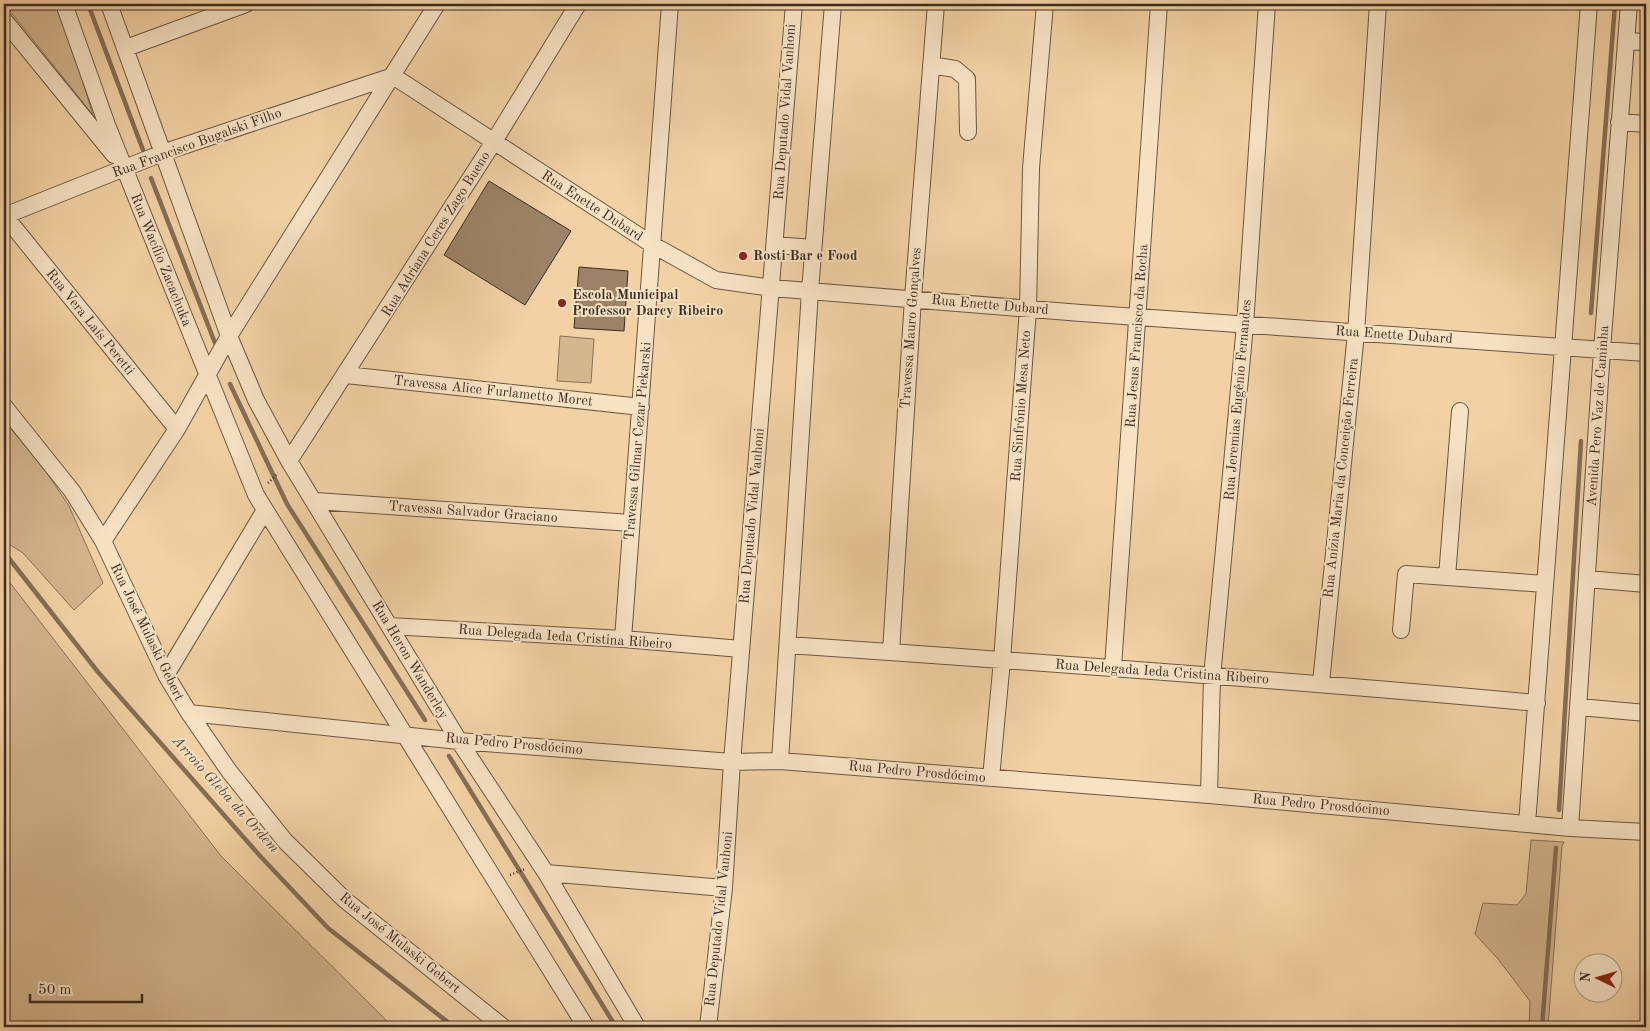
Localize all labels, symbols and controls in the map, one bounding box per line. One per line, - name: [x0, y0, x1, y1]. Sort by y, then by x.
- street label: Rua Deputado Vidal Vanhoni: [772, 23, 798, 200]
- street label: Rua Francisco Bugalski Filho: [111, 106, 284, 180]
- street label: Rua Adriana Ceres Zago Bueno: [379, 149, 493, 319]
- street label: Rua Enette Dubard: [539, 168, 645, 244]
- street label: Rua Wacílio Zacachuka: [128, 192, 194, 328]
- street label: Rua Jesus Francisco da Rocha: [1124, 244, 1150, 428]
- street label: Travessa Mauro Gonçalves: [898, 247, 924, 409]
- place label: Rosti Bar e Food: [753, 249, 858, 263]
- marker: Rosti Bar e Food: [737, 250, 749, 262]
- street label: Rua Vera Laís Peretti: [43, 266, 137, 378]
- place label: Escola Municipal Professor Darcy Ribeiro: [572, 288, 723, 318]
- street label: Rua Enette Dubard: [931, 293, 1049, 317]
- marker: Escola Municipal Professor Darcy Ribeiro: [556, 297, 568, 309]
- street label: Rua Jeremias Eugênio Fernandes: [1222, 299, 1254, 501]
- street label: Rua Enette Dubard: [1335, 324, 1453, 346]
- street label: Avenida Pero Vaz de Caminha: [1585, 325, 1611, 507]
- street label: Rua Sinfrônio Mesa Neto: [1009, 330, 1033, 482]
- street label: Travessa Gilmar Cezar Piekarski: [622, 341, 654, 541]
- street label: Rua Anízia Maria da Conceição Ferreira: [1321, 357, 1361, 599]
- street label: Travessa Alice Furlametto Moret: [393, 374, 594, 408]
- street label: Rua Deputado Vidal Vanhoni: [737, 427, 767, 604]
- street label: Travessa Salvador Graciano: [388, 499, 558, 525]
- street label: Rua José Mulaski Gebert: [108, 561, 186, 703]
- street label: Rua Heron Wanderley: [369, 598, 451, 722]
- street label: Rua Delegada Ieda Cristina Ribeiro: [457, 623, 673, 651]
- street label: Rua Delegada Ieda Cristina Ribeiro: [1054, 658, 1270, 686]
- street label: Rua Pedro Prosdócimo: [445, 731, 583, 757]
- water label: Arroio Gleba da Ordem: [168, 733, 281, 856]
- street label: Rua Pedro Prosdócimo: [848, 759, 986, 785]
- street label: Rua Pedro Prosdócimo: [1252, 792, 1390, 818]
- street label: Rua Deputado Vidal Vanhoni: [703, 830, 735, 1007]
- street label: Rua José Mulaski Gebert: [337, 890, 463, 996]
- north arrow: [1572, 954, 1622, 1004]
- scale bar: [30, 971, 142, 1003]
- text: N: [1579, 971, 1594, 983]
- text: 50 m: [38, 983, 72, 998]

